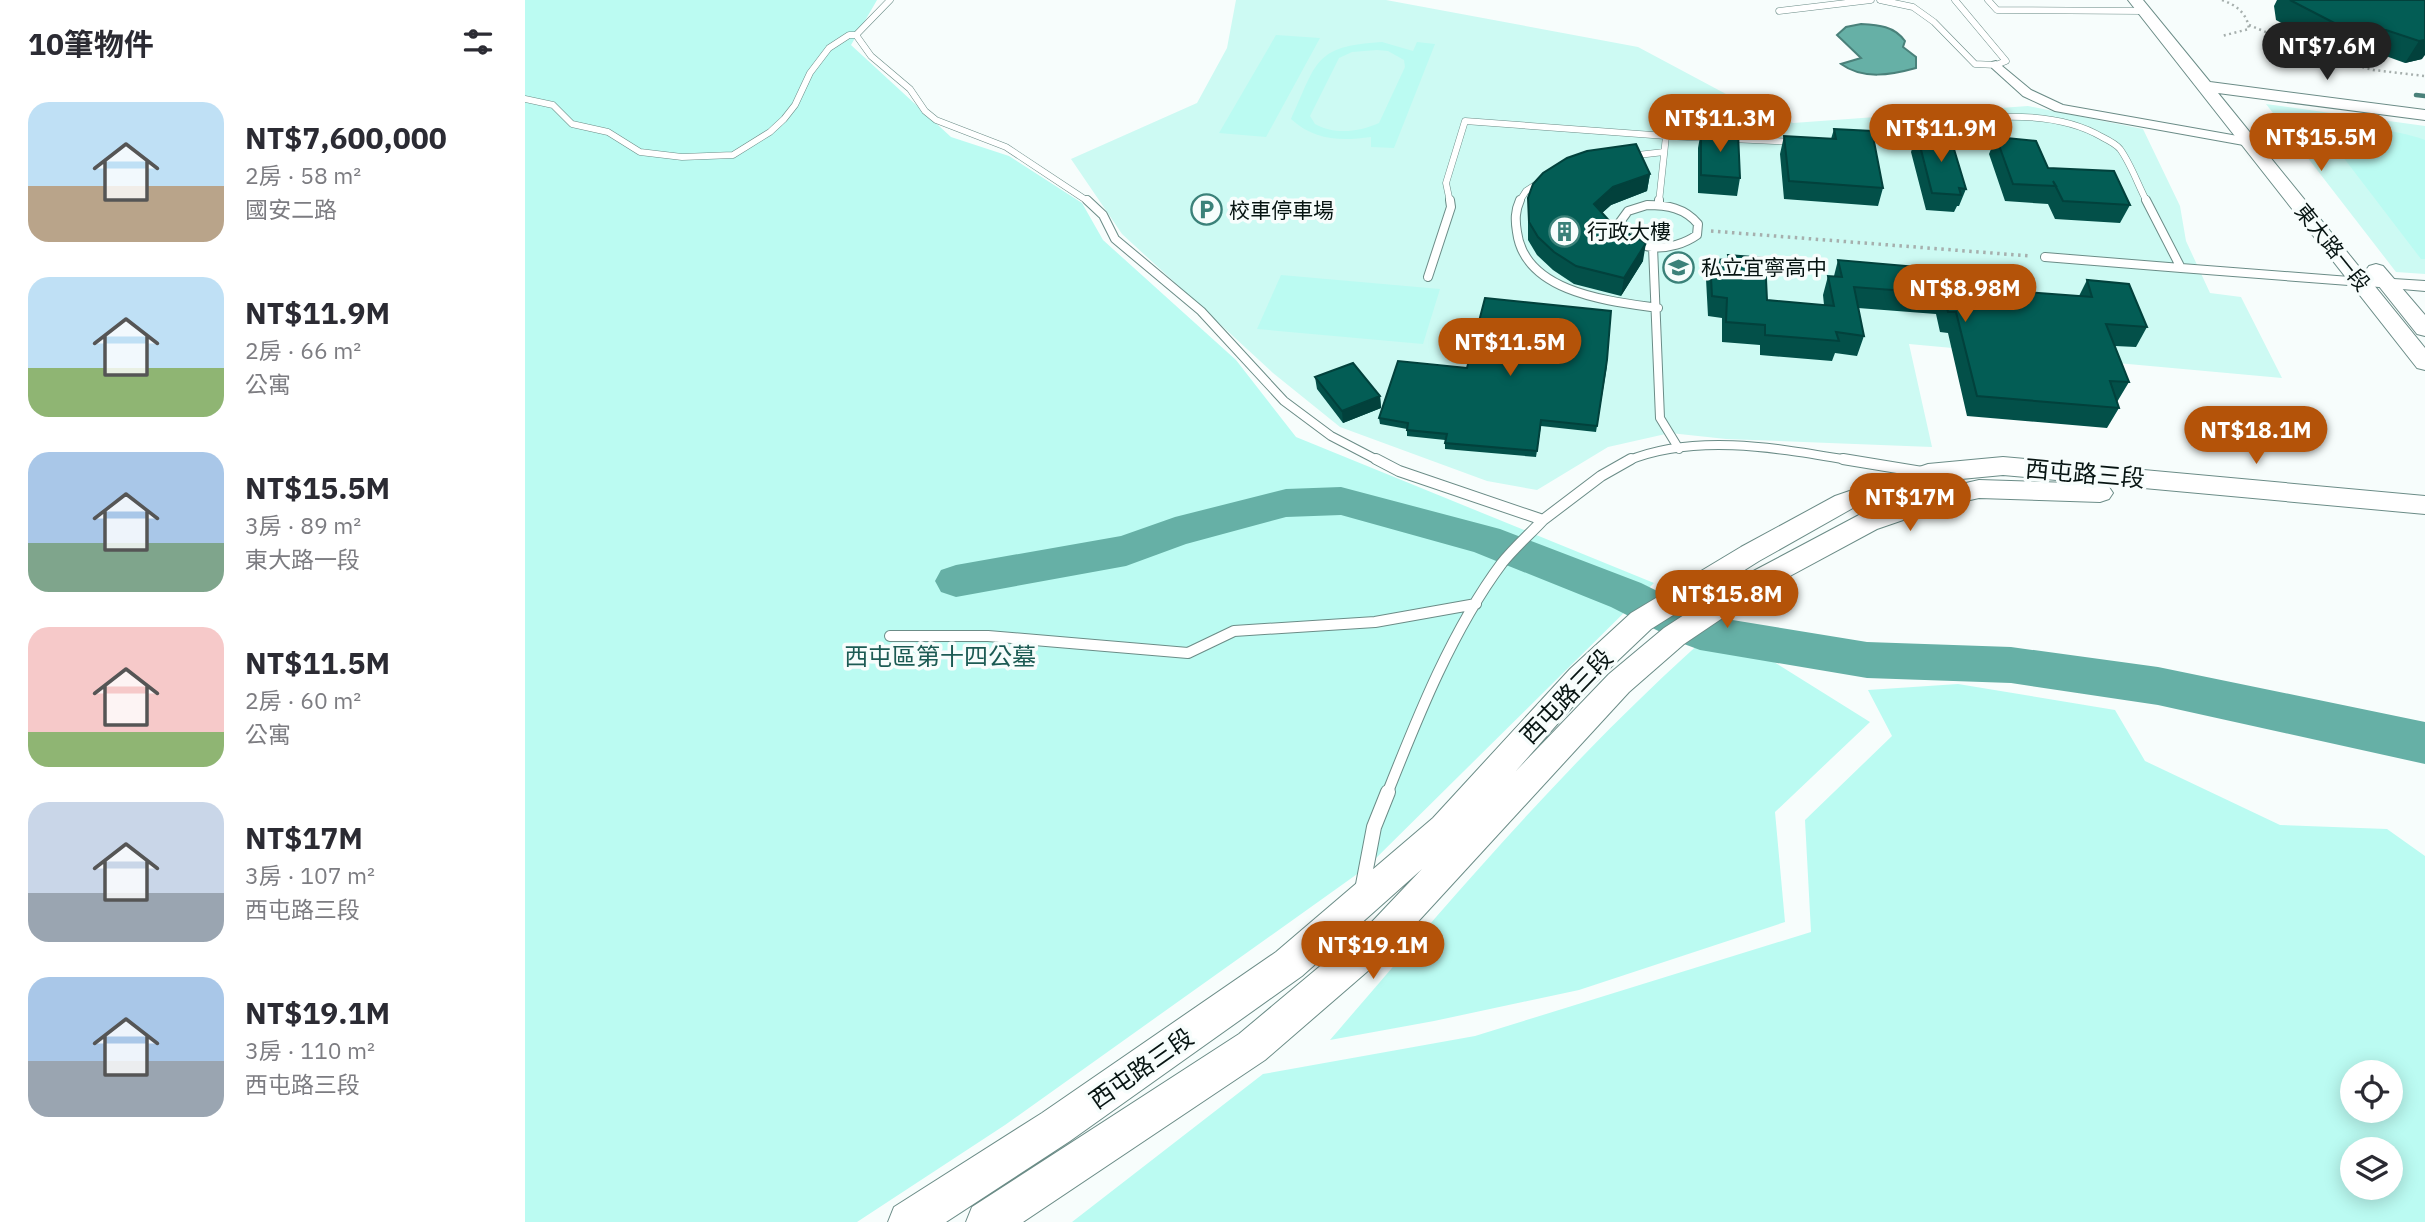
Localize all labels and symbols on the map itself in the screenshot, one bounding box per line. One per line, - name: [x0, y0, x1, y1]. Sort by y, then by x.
- pin: NT$7.6M: [2262, 22, 2392, 82]
- pin: NT$11.3M: [1648, 94, 1792, 154]
- pin: NT$11.9M: [1869, 104, 2013, 164]
- pin: NT$15.5M: [2249, 114, 2393, 173]
- parking icon: 校車停車場: [1189, 193, 1223, 227]
- place label: 校車停車場: [1229, 196, 1334, 224]
- street label: 東大路一段: [2289, 197, 2377, 297]
- building icon: 行政大樓: [1547, 214, 1581, 248]
- place label: 行政大樓: [1587, 217, 1671, 245]
- school or university icon: 私立宜寧高中: [1661, 250, 1695, 284]
- place label: 私立宜寧高中: [1701, 253, 1827, 281]
- pin: NT$8.98M: [1893, 264, 2037, 324]
- pin: NT$11.5M: [1438, 318, 1582, 378]
- pin: NT$18.1M: [2184, 406, 2328, 466]
- street label: 西屯路三段: [2024, 452, 2146, 494]
- pin: NT$17M: [1853, 474, 1967, 533]
- pin: NT$15.8M: [1655, 570, 1799, 630]
- park label: 西屯區第十四公墓: [844, 640, 1036, 672]
- street label: 西屯路三段: [1513, 642, 1619, 750]
- pin: NT$19.1M: [1301, 922, 1445, 981]
- street label: 西屯路三段: [1083, 1020, 1199, 1116]

